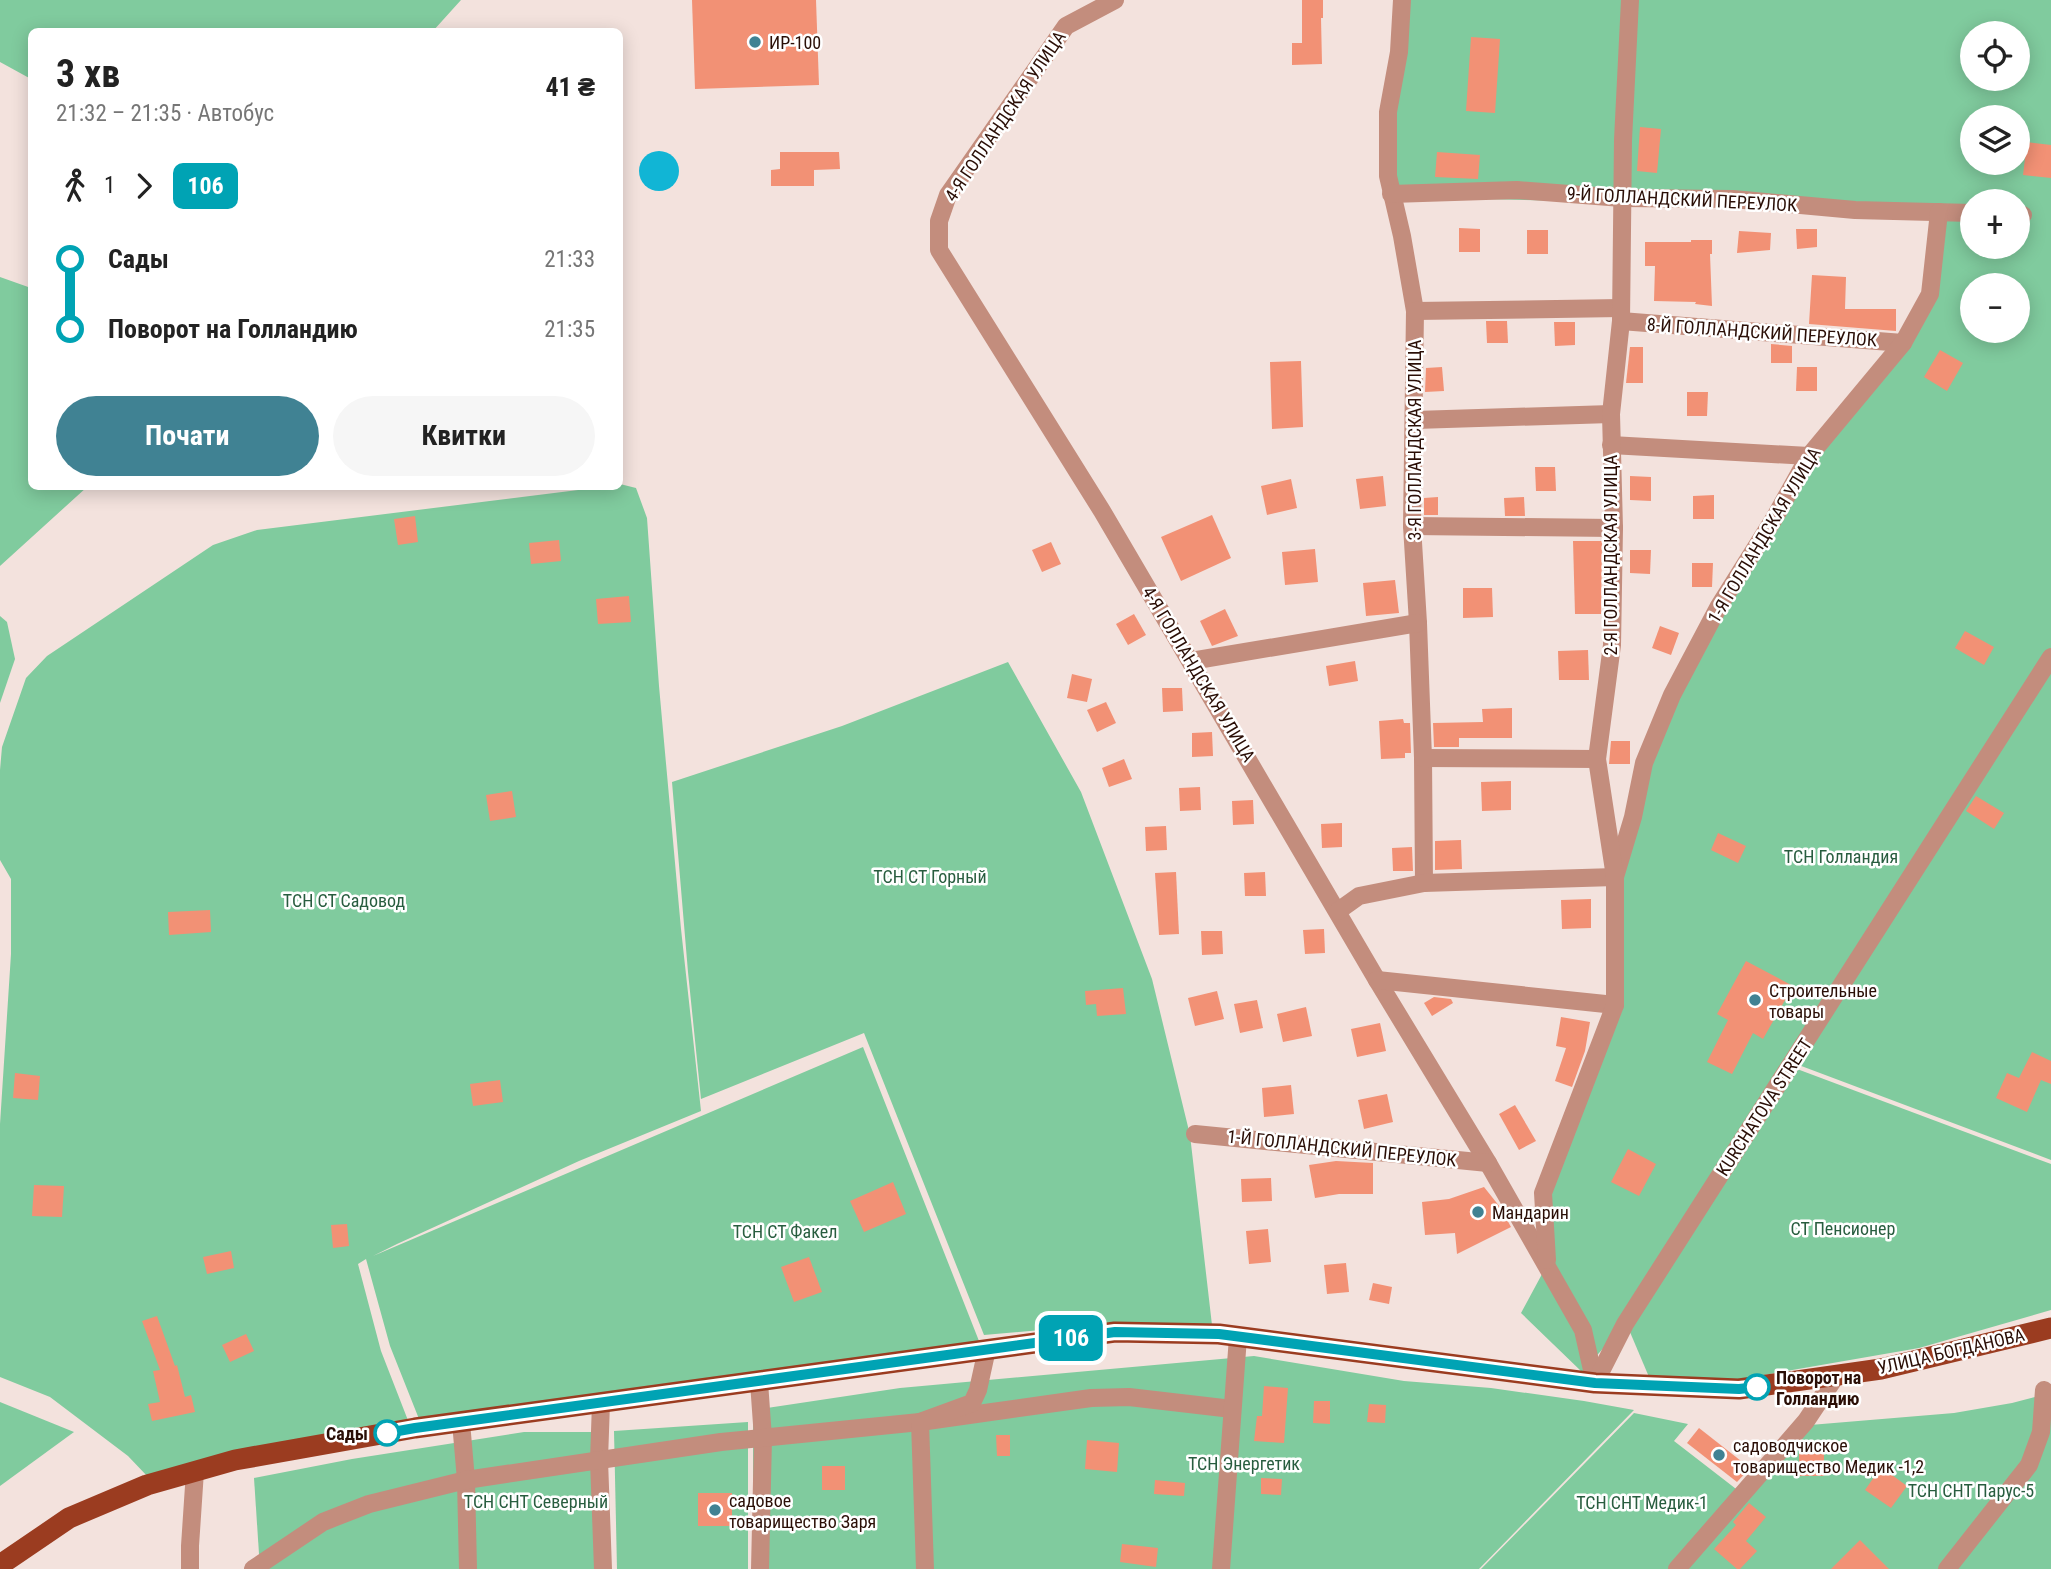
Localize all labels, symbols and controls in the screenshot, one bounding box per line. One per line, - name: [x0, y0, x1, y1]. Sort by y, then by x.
- map controls: [1960, 21, 2030, 343]
- button: locate: [1960, 21, 2030, 91]
- street label: 4-Я ГОЛЛАНДСКАЯ УЛИЦА: [940, 26, 1070, 205]
- place label: ИР-100: [769, 32, 821, 53]
- marker: ИР-100: [747, 34, 763, 50]
- text: 3 хв: [56, 52, 120, 96]
- text: 41 ₴: [545, 72, 595, 102]
- text: 21:32 – 21:35 · Автобус: [56, 100, 274, 127]
- button: layers: [1960, 105, 2030, 175]
- icon: walk: [56, 167, 94, 205]
- icon: forward: [125, 167, 163, 205]
- text: 1: [104, 172, 115, 199]
- text: 106: [187, 172, 224, 200]
- street label: 9-Й ГОЛЛАНДСКИЙ ПЕРЕУЛОК: [1566, 182, 1798, 216]
- button: +: [1960, 189, 2030, 259]
- text: Сады: [108, 244, 169, 274]
- text: 21:33: [544, 246, 595, 273]
- button: −: [1960, 273, 2030, 343]
- street label: 8-Й ГОЛЛАНДСКИЙ ПЕРЕУЛОК: [1646, 313, 1878, 351]
- text: Поворот на Голландию: [108, 314, 358, 344]
- text: 21:35: [544, 316, 595, 343]
- street label: 3-Я ГОЛЛАНДСКАЯ УЛИЦА: [1404, 339, 1425, 540]
- button: Почати: [56, 396, 319, 476]
- button: Квитки: [333, 396, 595, 476]
- street label: 1-Я ГОЛЛАНДСКАЯ УЛИЦА: [1703, 443, 1825, 626]
- street label: 2-Я ГОЛЛАНДСКАЯ УЛИЦА: [1600, 454, 1621, 655]
- street label: 4-Я ГОЛЛАНДСКАЯ УЛИЦА: [1138, 583, 1260, 766]
- park label: ТСН Голландия: [1784, 846, 1898, 867]
- park label: ТСН СТ Горный: [873, 866, 987, 887]
- park label: ТСН СТ Садовод: [283, 890, 406, 911]
- place label: Строительные товары: [1769, 980, 1877, 1022]
- marker: Строительные товары: [1747, 992, 1763, 1008]
- street label: KURCHATOVA STREET: [1712, 1034, 1816, 1180]
- street label: 1-Й ГОЛЛАНДСКИЙ ПЕРЕУЛОК: [1226, 1126, 1458, 1170]
- place label: Мандарин: [1492, 1202, 1569, 1223]
- marker: Мандарин: [1470, 1204, 1486, 1220]
- park label: СТ Пенсионер: [1791, 1218, 1896, 1239]
- park label: ТСН СТ Факел: [733, 1221, 837, 1242]
- line badge: 106: [1031, 1315, 1111, 1361]
- text: 106: [1053, 1324, 1089, 1352]
- street label: УЛИЦА БОГДАНОВА: [1875, 1324, 2027, 1378]
- place label: Поворот на Голландию: [1776, 1367, 1861, 1409]
- marker: Поворот на Голландию: [1744, 1374, 1770, 1400]
- marker: Сады: [374, 1420, 400, 1446]
- place label: Сады: [326, 1423, 368, 1444]
- place label: садоводчиское товарищество Медик -1,2: [1733, 1435, 1924, 1477]
- marker: садоводчиское товарищество Медик -1,2: [1711, 1447, 1727, 1463]
- park label: ТСН Энергетик: [1188, 1453, 1300, 1474]
- park label: ТСН СНТ Парус-5: [1908, 1480, 2034, 1501]
- place label: садовое товарищество Заря: [729, 1490, 876, 1532]
- park label: ТСН СНТ Северный: [464, 1491, 608, 1512]
- park label: ТСН СНТ Медик-1: [1576, 1492, 1708, 1513]
- marker: садовое товарищество Заря: [707, 1502, 723, 1518]

